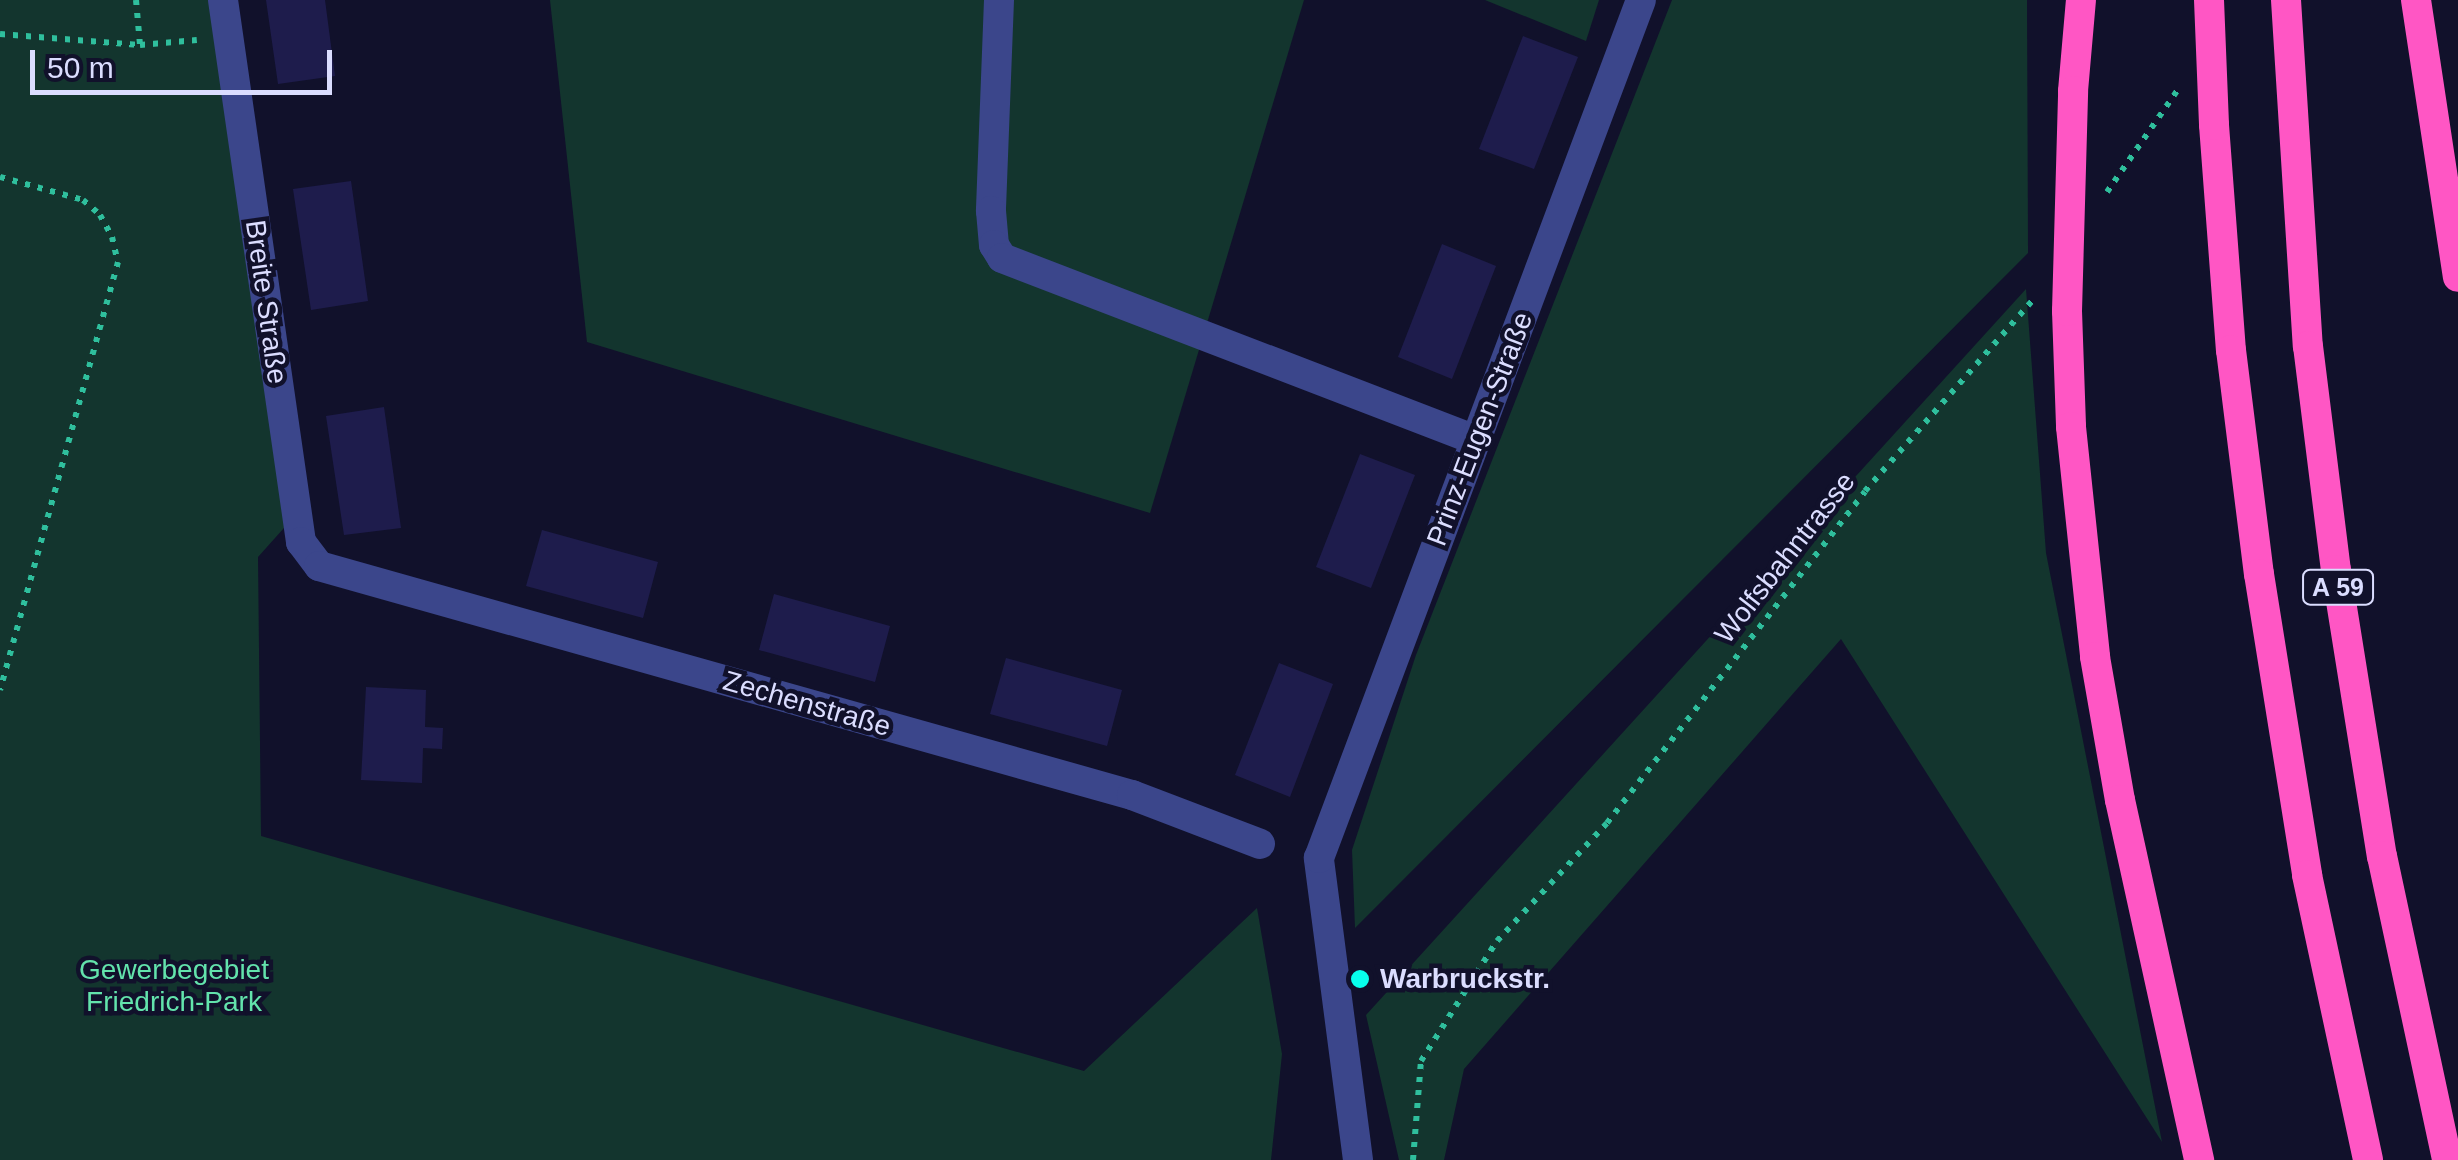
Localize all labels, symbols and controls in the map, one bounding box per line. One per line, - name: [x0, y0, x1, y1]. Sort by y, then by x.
- scale bar: [35, 30, 338, 92]
- text: 50 m: [47, 51, 114, 84]
- street label: Breite Straße: [238, 218, 294, 386]
- street label: Prinz-Eugen-Straße: [1420, 307, 1540, 551]
- street label: Wolfsbahntrasse: [1708, 466, 1862, 650]
- road number: A 59: [2300, 567, 2376, 607]
- street label: Zechenstraße: [719, 664, 895, 744]
- park label: Gewerbegebiet Friedrich-Park: [79, 953, 269, 1019]
- place label: Warbruckstr.: [1380, 962, 1550, 996]
- marker: Warbruckstr.: [1349, 968, 1371, 990]

